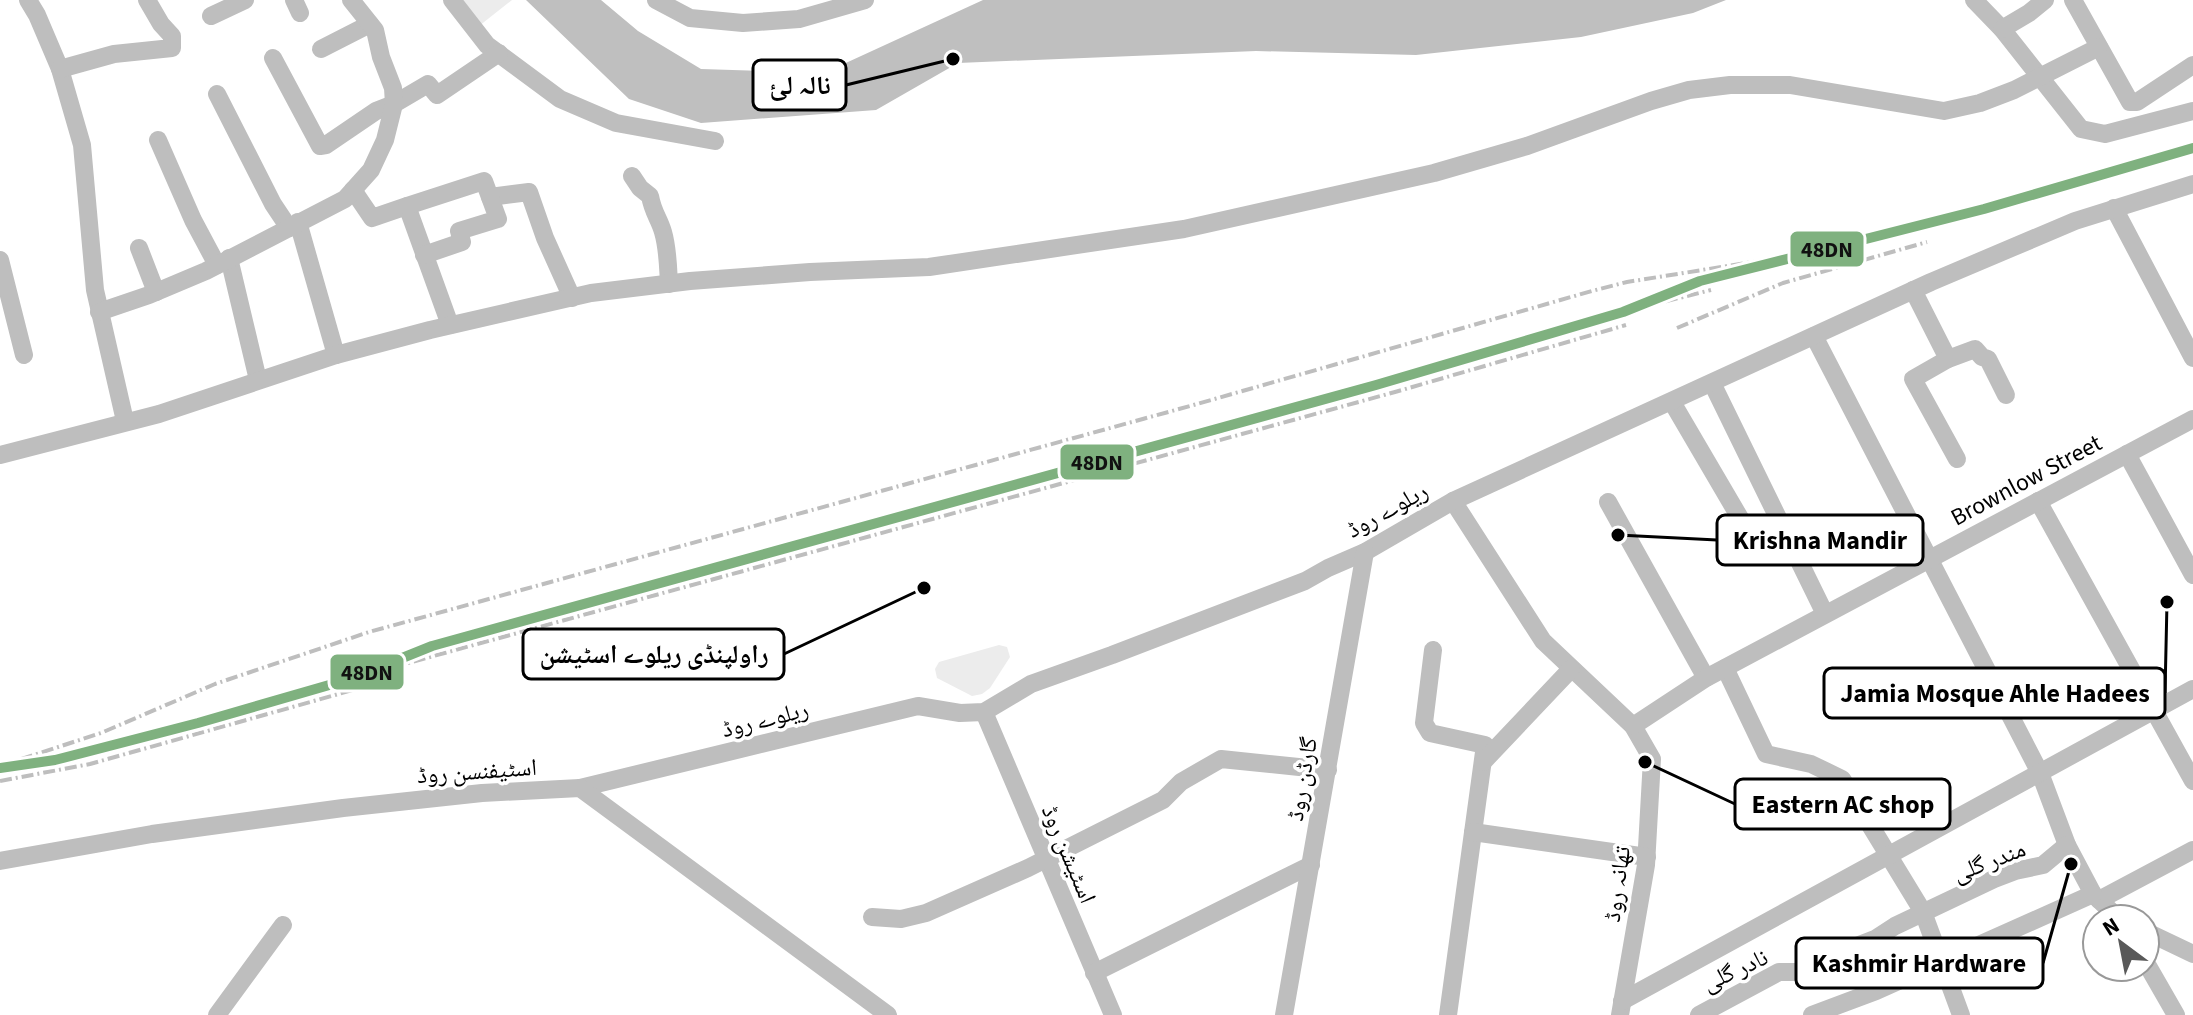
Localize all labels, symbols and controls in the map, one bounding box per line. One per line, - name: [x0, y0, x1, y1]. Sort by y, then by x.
- callout: نالہ لئ: [753, 60, 846, 110]
- text: نالہ لئ: [769, 67, 831, 104]
- line badge: 48DN: [1789, 230, 1865, 268]
- text: 48DN: [1801, 234, 1853, 266]
- street label: Brownlow Street: [1944, 426, 2108, 535]
- line badge: 48DN: [1059, 443, 1135, 481]
- text: 48DN: [1071, 447, 1123, 479]
- street label: ریلوے روڈ: [1340, 474, 1434, 547]
- callout: Krishna Mandir: [1717, 515, 1923, 565]
- text: Krishna Mandir: [1733, 522, 1908, 559]
- callout: راولپنڈی ریلوے اسٹیشن: [523, 629, 784, 679]
- text: راولپنڈی ریلوے اسٹیشن: [539, 636, 769, 673]
- line badge: 48DN: [329, 653, 405, 691]
- text: 48DN: [341, 657, 393, 689]
- callout: Jamia Mosque Ahle Hadees: [1824, 668, 2165, 718]
- text: Jamia Mosque Ahle Hadees: [1840, 675, 2150, 712]
- street label: ریلوے روڈ: [718, 692, 812, 747]
- street label: گارڈن روڈ: [1278, 734, 1327, 824]
- street label: اسٹیفنسن روڈ: [416, 750, 538, 793]
- callout: Eastern AC shop: [1735, 779, 1950, 829]
- text: Eastern AC shop: [1752, 786, 1934, 823]
- street label: اسٹیشن روڈ: [1032, 800, 1105, 909]
- street label: مندر گلی: [1948, 832, 2031, 891]
- street label: تھانہ روڈ: [1595, 844, 1640, 924]
- north arrow: [2081, 903, 2161, 983]
- text: N: [2096, 909, 2126, 944]
- callout: Kashmir Hardware: [1796, 938, 2043, 988]
- street label: نادر گلی: [1697, 940, 1774, 1001]
- text: Kashmir Hardware: [1812, 945, 2026, 982]

